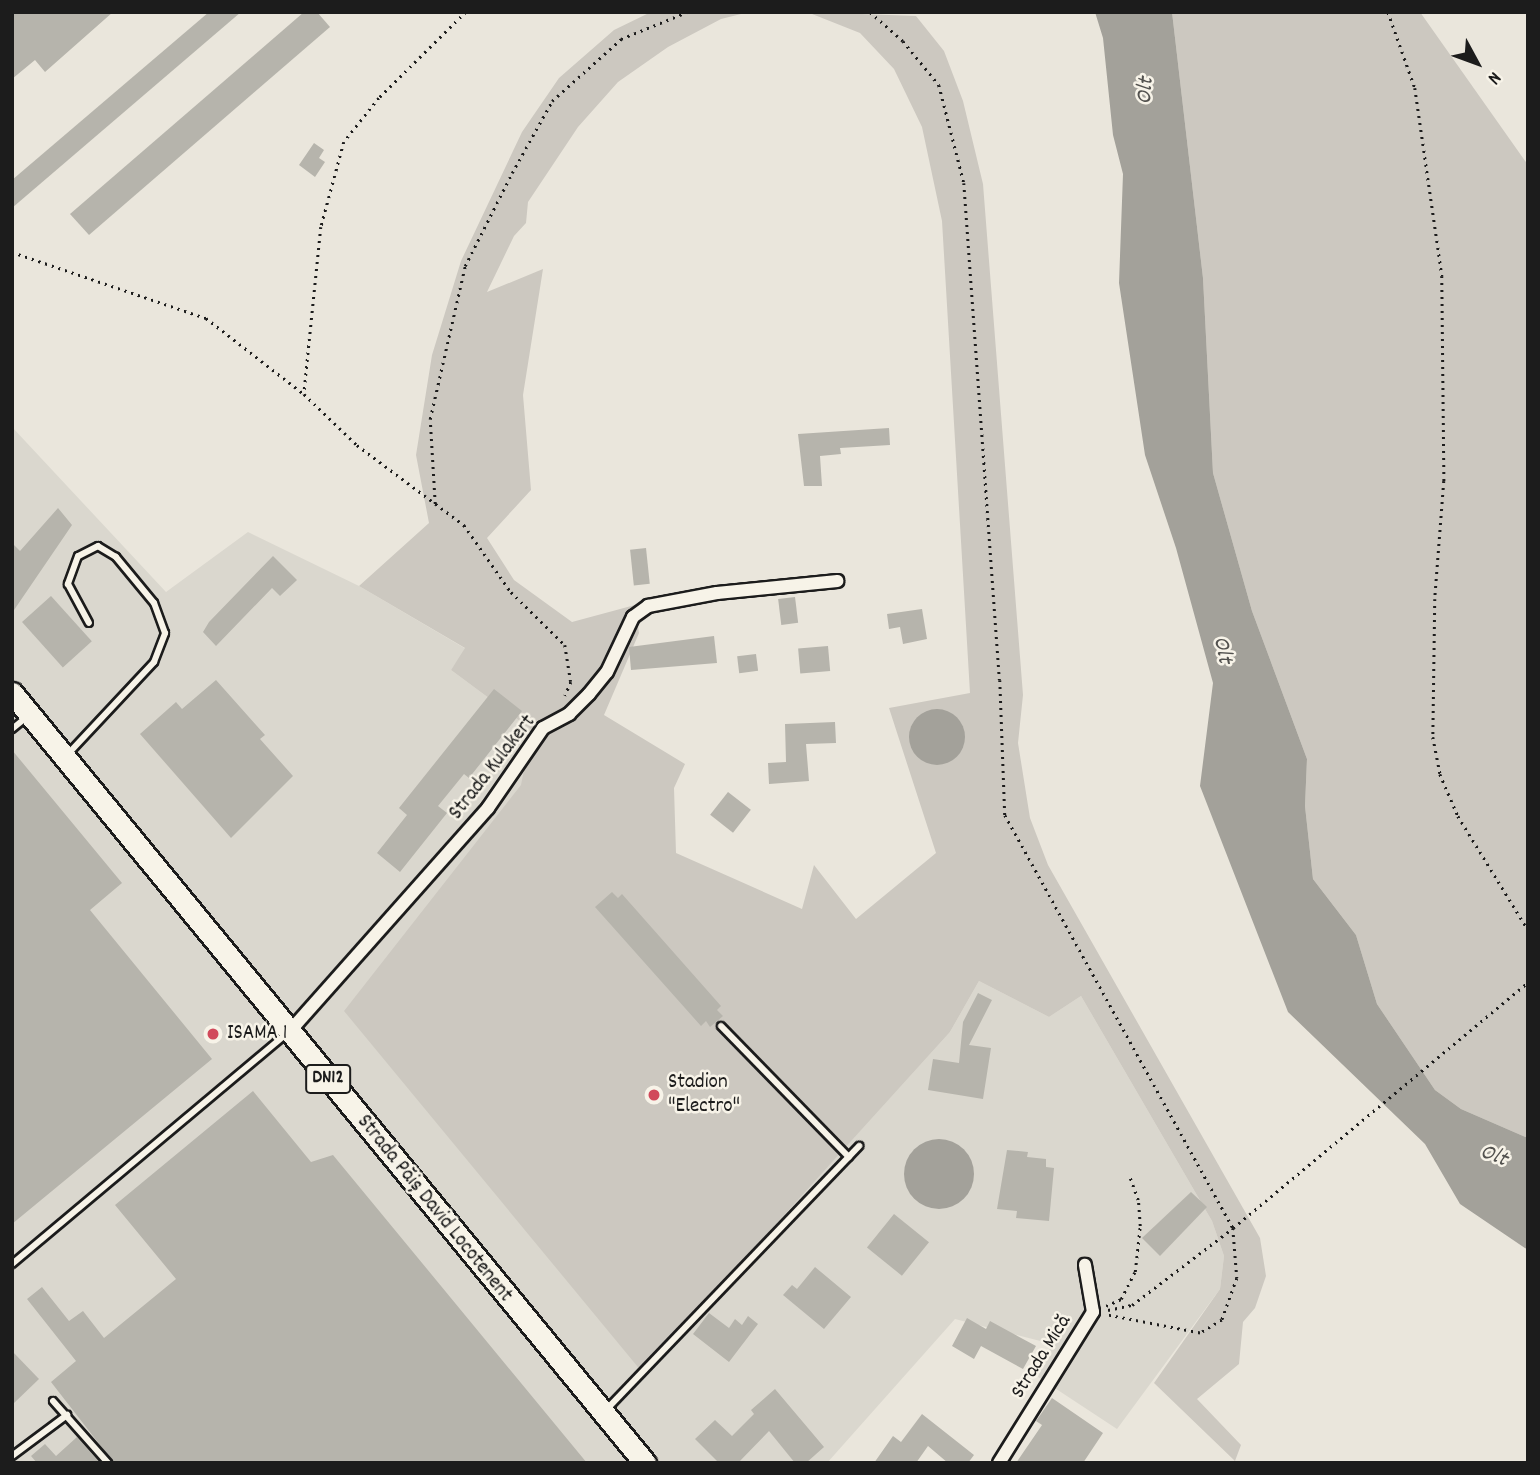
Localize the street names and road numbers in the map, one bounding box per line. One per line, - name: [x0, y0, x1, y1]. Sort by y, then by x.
- street label: Strada Kulakert: [444, 711, 542, 825]
- road number: DN12: [304, 1064, 352, 1094]
- street label: Strada Păiș David Locotenent: [351, 1110, 517, 1308]
- street label: Strada Mică: [1006, 1310, 1078, 1404]

